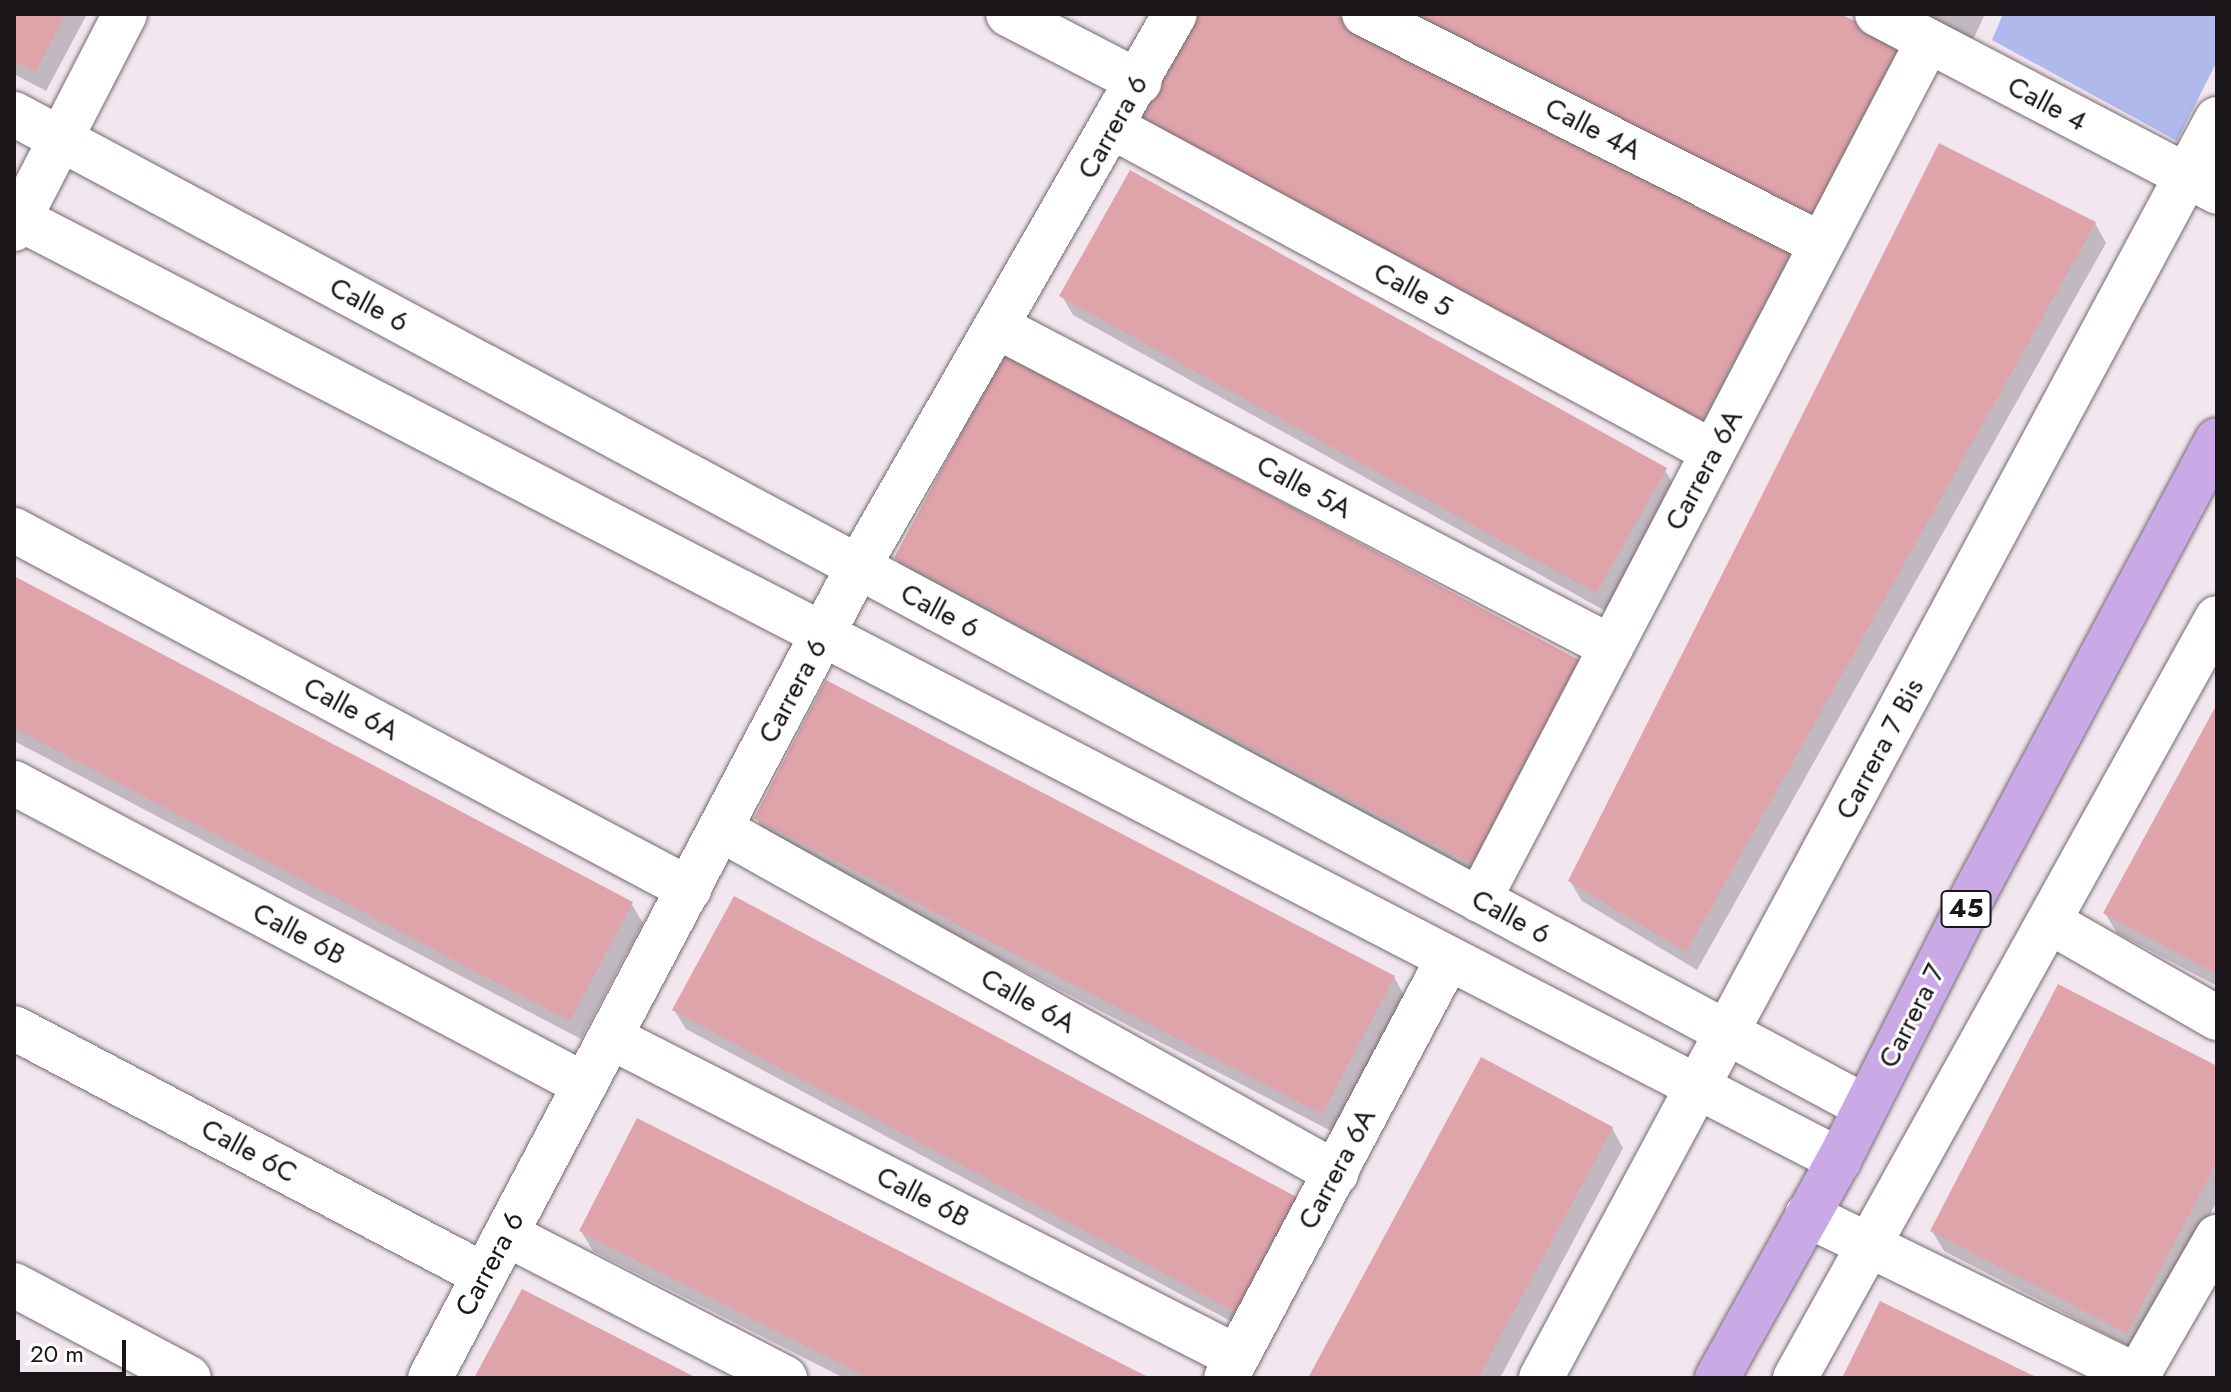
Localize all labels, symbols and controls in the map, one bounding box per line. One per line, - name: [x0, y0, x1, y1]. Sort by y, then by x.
- street label: Carrera 6: [1071, 69, 1155, 185]
- street label: Calle 4: [2002, 69, 2092, 139]
- street label: Calle 4A: [1539, 91, 1647, 167]
- street label: Calle 5: [1368, 255, 1458, 325]
- street label: Calle 6: [324, 270, 414, 340]
- street label: Carrera 6A: [1658, 404, 1750, 536]
- street label: Calle 5A: [1251, 448, 1357, 526]
- street label: Calle 6: [895, 576, 985, 646]
- street label: Carrera 6: [752, 633, 834, 749]
- street label: Calle 6A: [298, 670, 404, 748]
- street label: Carrera 7 Bis: [1829, 673, 1931, 825]
- street label: Calle 6: [1466, 882, 1556, 952]
- road number: 45: [1940, 887, 1992, 931]
- street label: Calle 6B: [247, 896, 351, 972]
- street label: Carrera 7: [1872, 958, 1952, 1074]
- street label: Calle 6A: [975, 961, 1081, 1041]
- street label: Carrera 6A: [1291, 1103, 1383, 1235]
- street label: Calle 6C: [195, 1112, 303, 1190]
- street label: Calle 6B: [871, 1159, 975, 1235]
- street label: Carrera 6: [449, 1206, 531, 1322]
- scale bar: [20, 1324, 130, 1374]
- text: 20 m: [30, 1336, 84, 1371]

